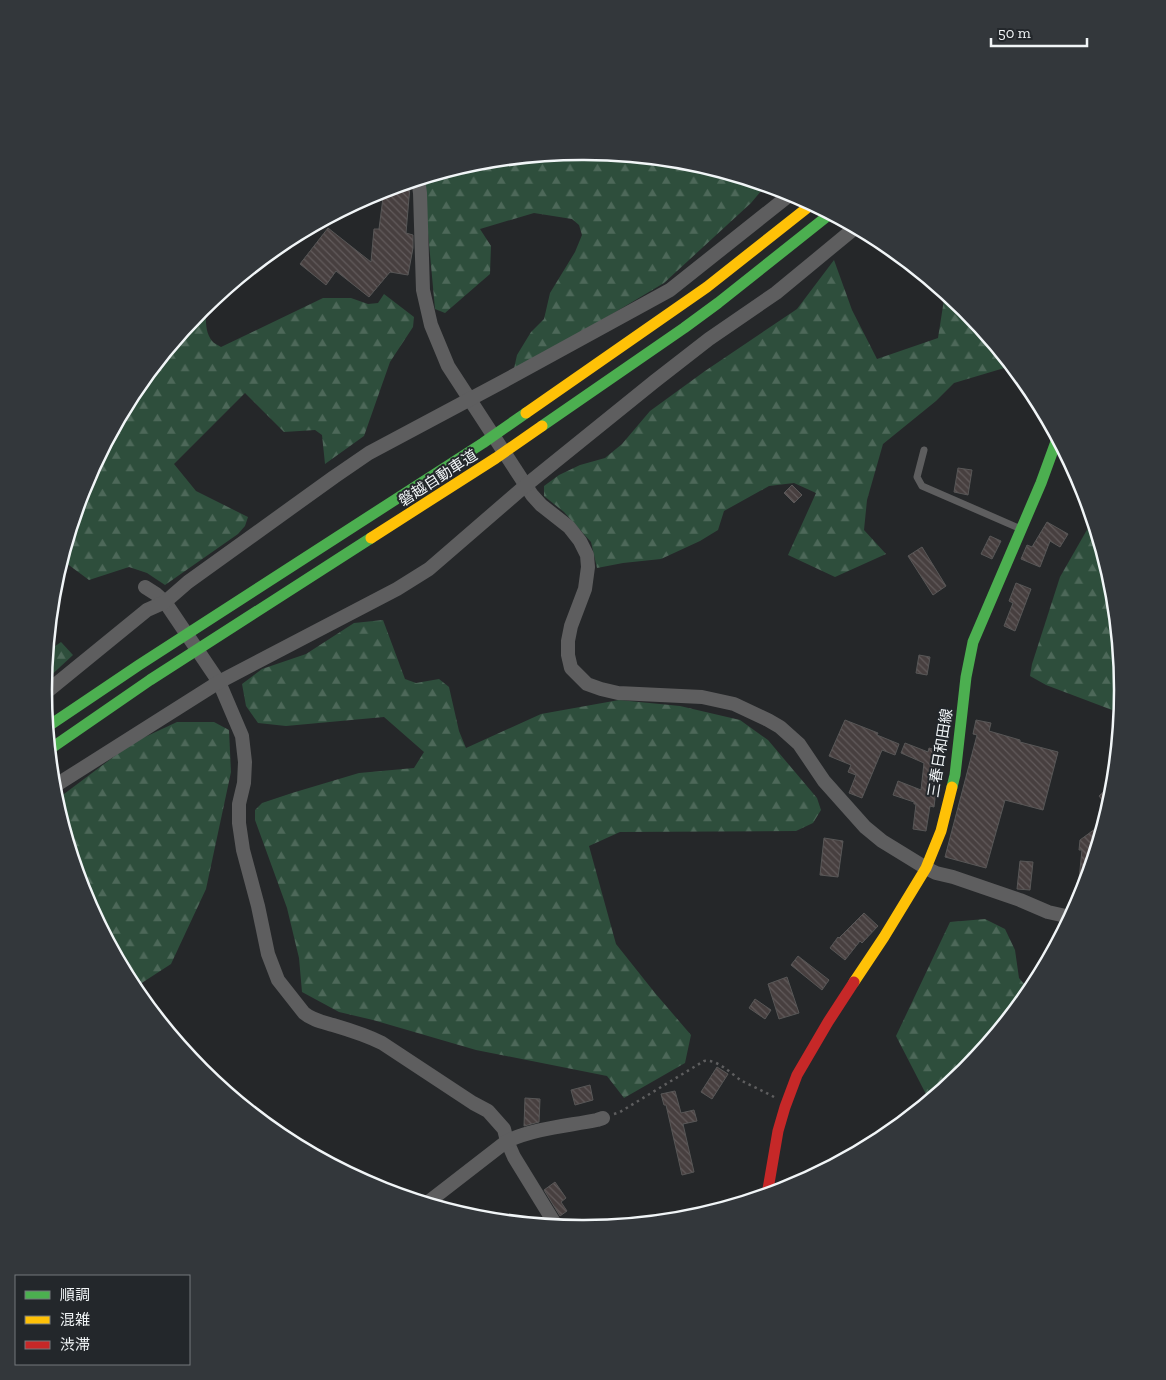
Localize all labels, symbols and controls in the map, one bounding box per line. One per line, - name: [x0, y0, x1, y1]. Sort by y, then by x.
- scale bar: [991, 15, 1087, 47]
- text: 50 m: [998, 24, 1031, 42]
- street label: 磐越自動車道: [395, 446, 481, 510]
- street label: 三春日和田線: [924, 707, 956, 799]
- legend: [15, 1275, 190, 1365]
- text: 順調: [60, 1286, 90, 1304]
- text: 混雑: [60, 1311, 90, 1329]
- text: 渋滞: [60, 1336, 90, 1354]

